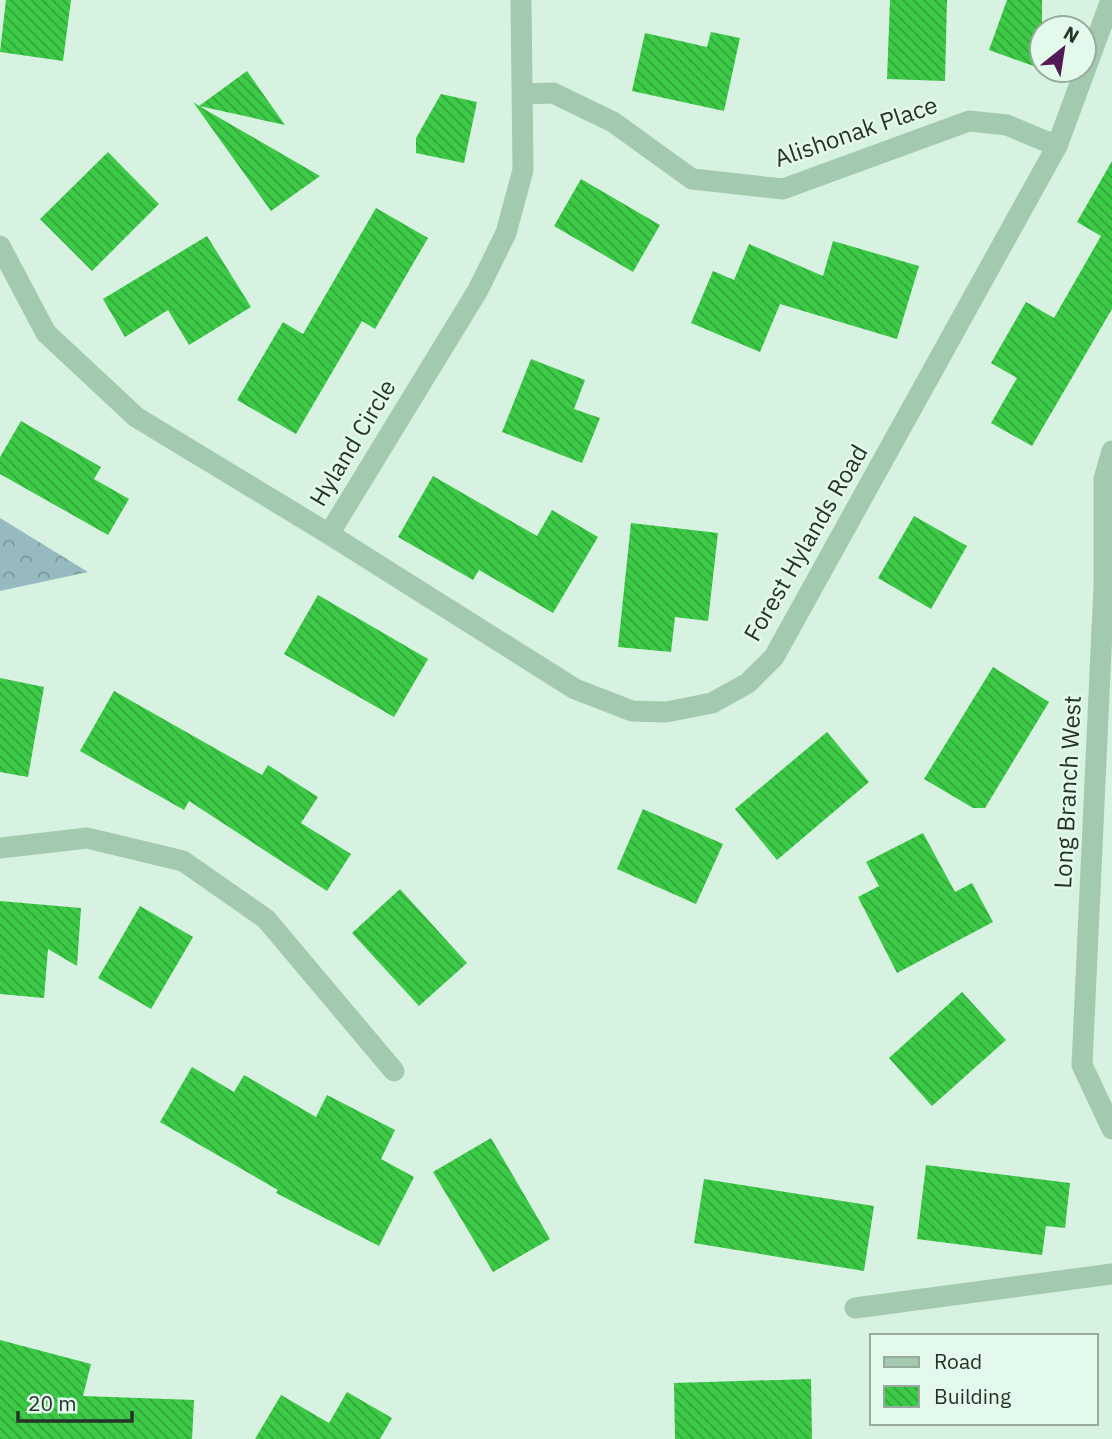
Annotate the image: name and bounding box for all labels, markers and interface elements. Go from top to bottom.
north arrow [1028,14,1098,84]
text: N [1060,20,1083,48]
street label: Alishonak Place [770,88,941,174]
street label: Hyland Circle [302,373,403,512]
street label: Forest Hylands Road [736,438,875,647]
street label: Long Branch West [1046,694,1088,889]
legend [870,1334,1098,1425]
text: Road [934,1347,982,1375]
scale bar [18,1380,131,1424]
text: Building [934,1382,1011,1410]
text: 20 m [28,1389,77,1417]

